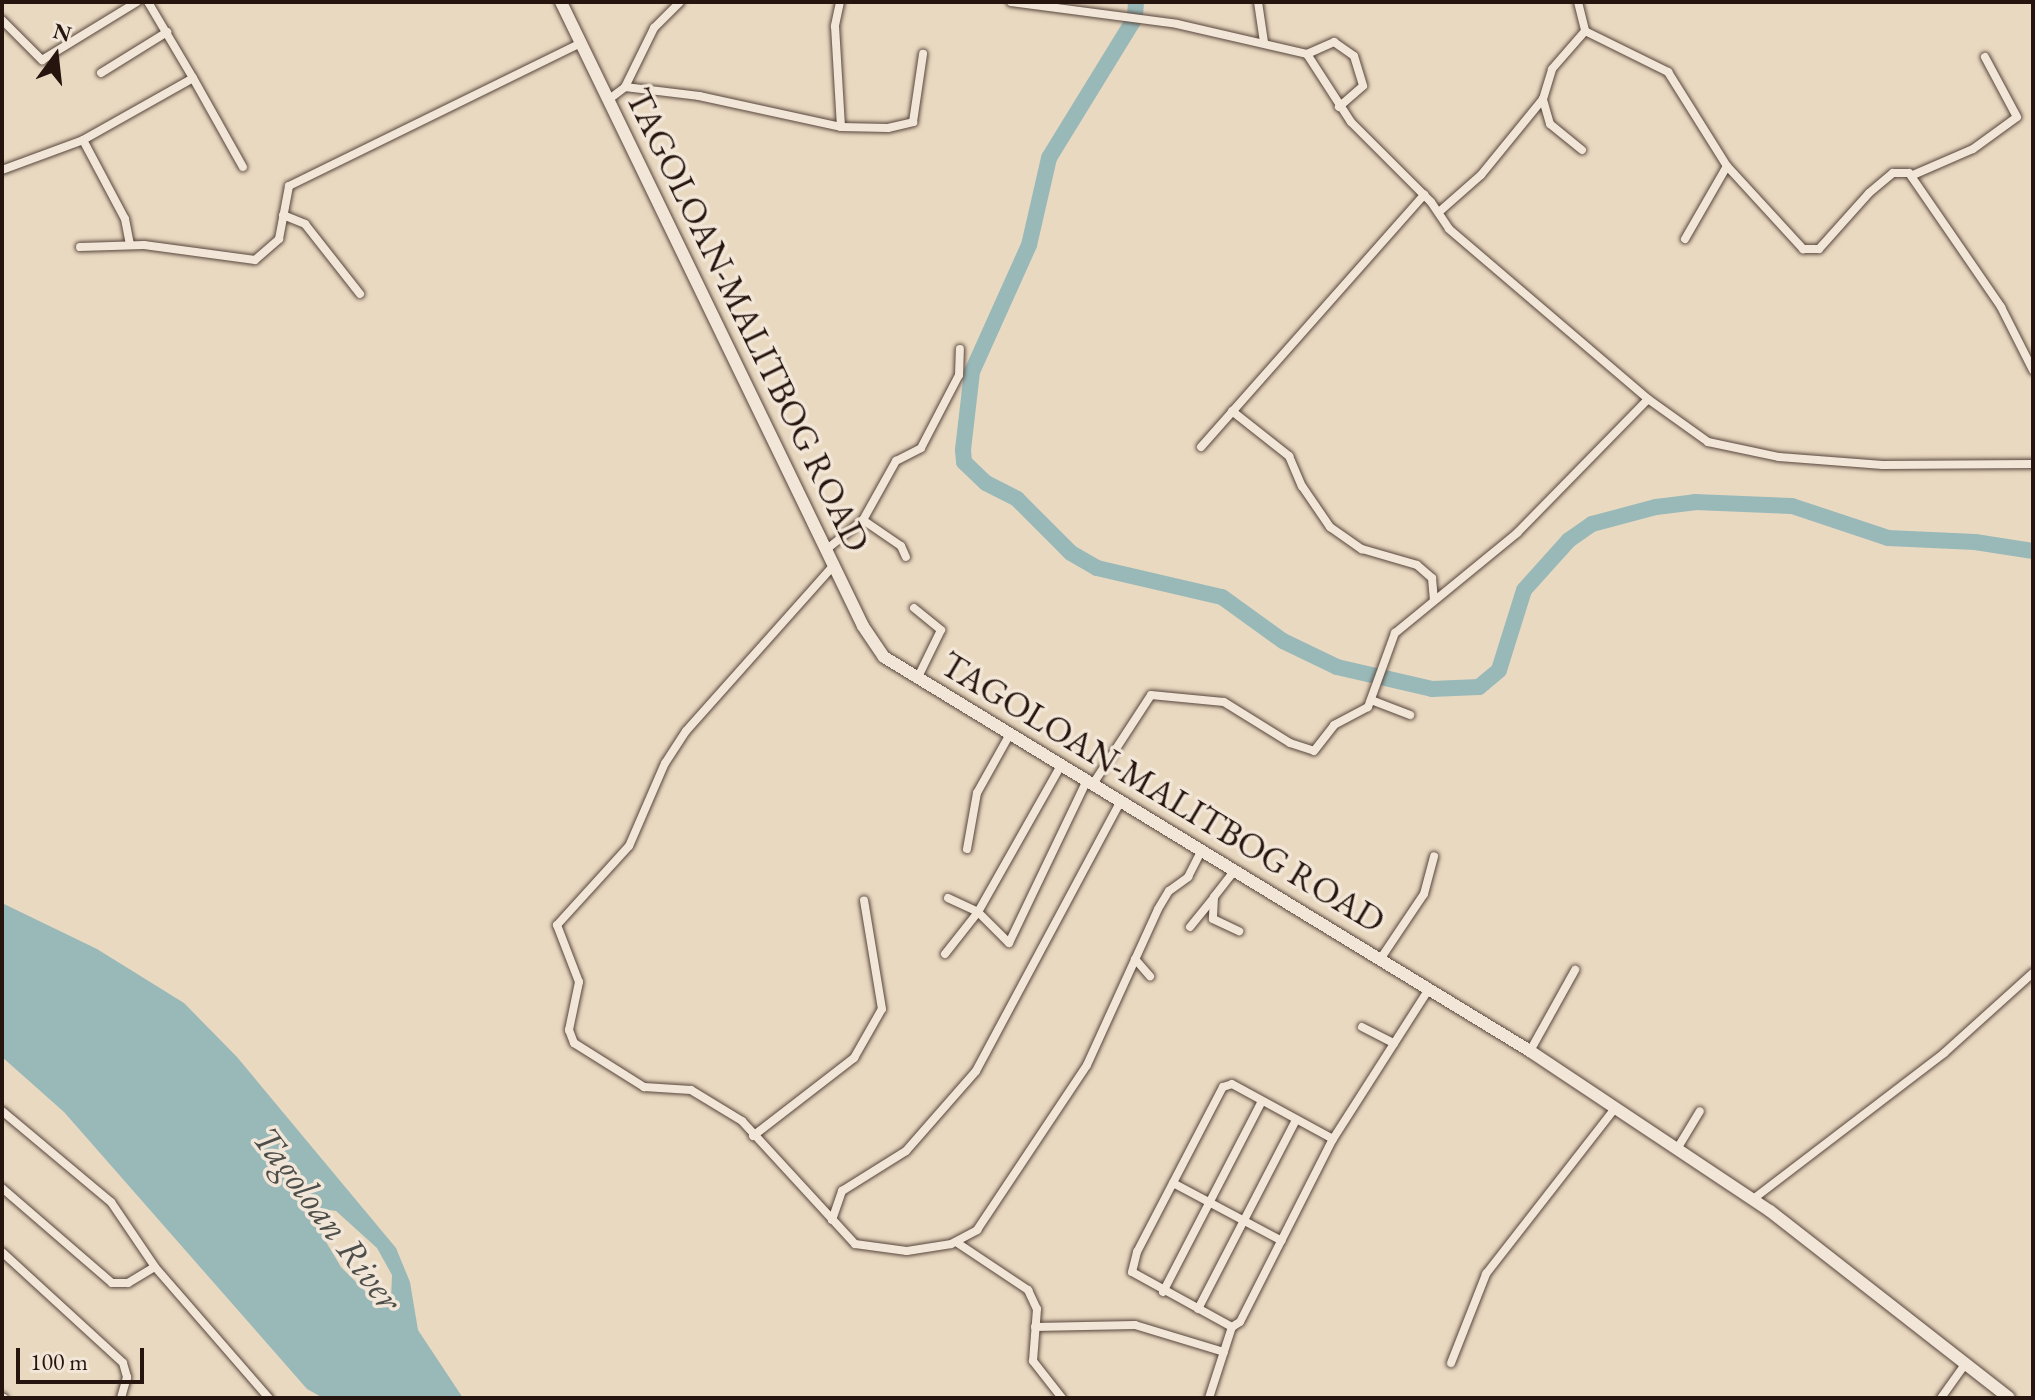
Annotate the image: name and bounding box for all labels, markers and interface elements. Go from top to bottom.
north arrow [16,16,96,96]
text: N [50,16,75,49]
street label: TAGOLOAN-MALITBOG ROAD [617,81,879,559]
street label: TAGOLOAN-MALITBOG ROAD [933,642,1393,942]
water label: Tagoloan River [244,1117,412,1319]
scale bar [20,1332,148,1382]
text: 100 m [30,1346,88,1377]

